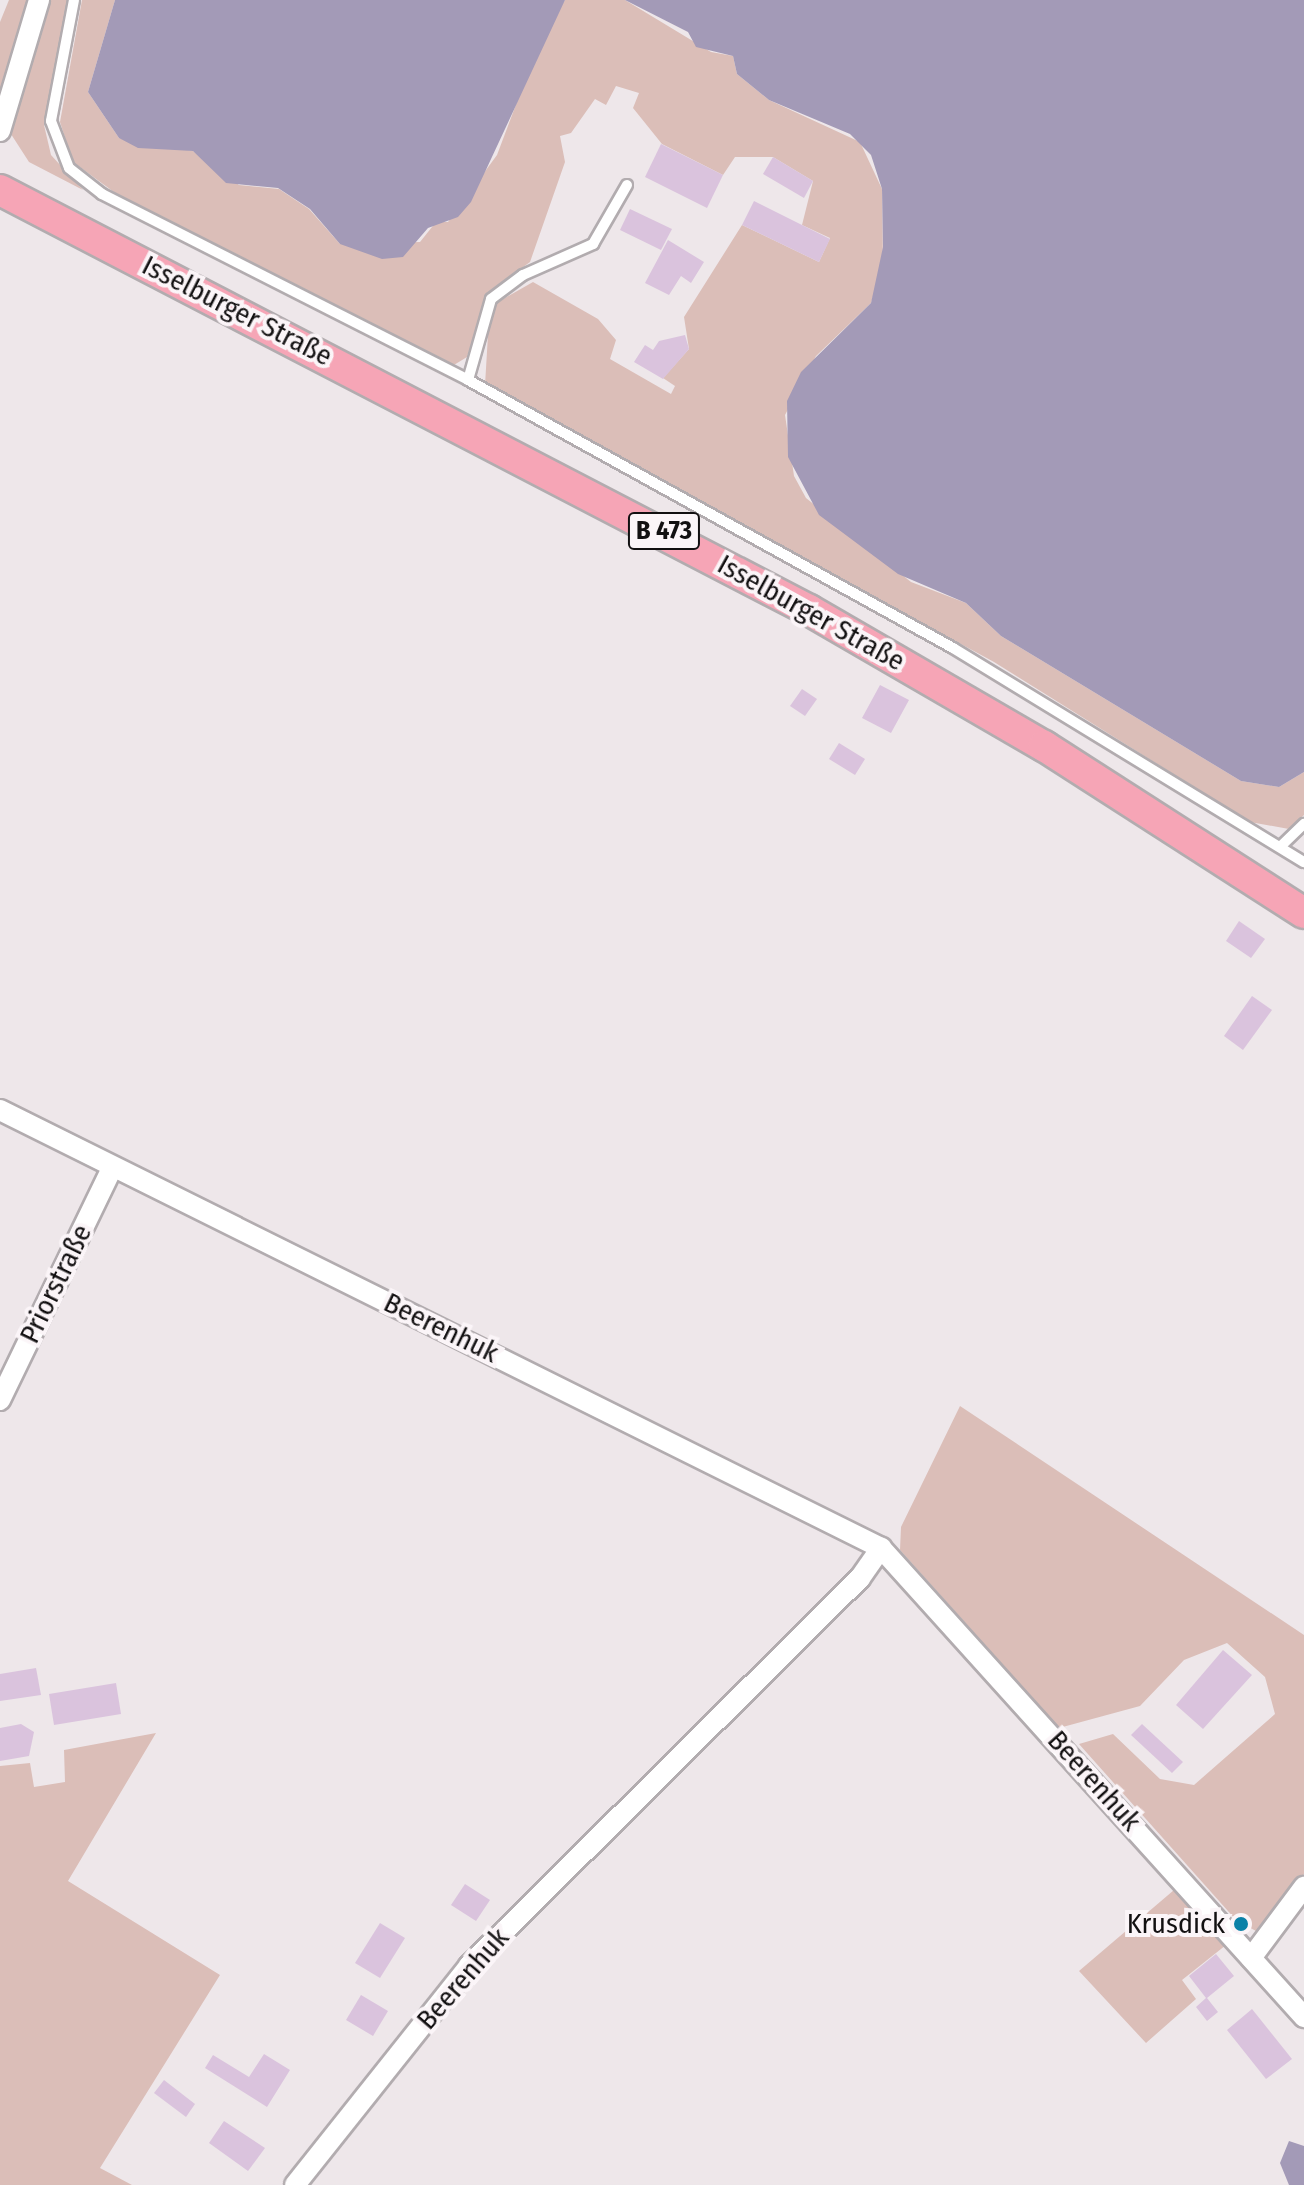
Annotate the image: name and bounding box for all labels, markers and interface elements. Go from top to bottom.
street label: Isselburger Straße [136,249,338,373]
road number: B 473 [626,509,702,553]
street label: Isselburger Straße [712,548,910,678]
street label: Priorstraße [13,1219,99,1349]
street label: Beerenhuk [378,1286,504,1370]
street label: Beerenhuk [1040,1724,1148,1838]
place label: Krusdick [1127,1907,1225,1941]
marker: Krusdick [1232,1915,1250,1933]
street label: Beerenhuk [410,1922,516,2036]

